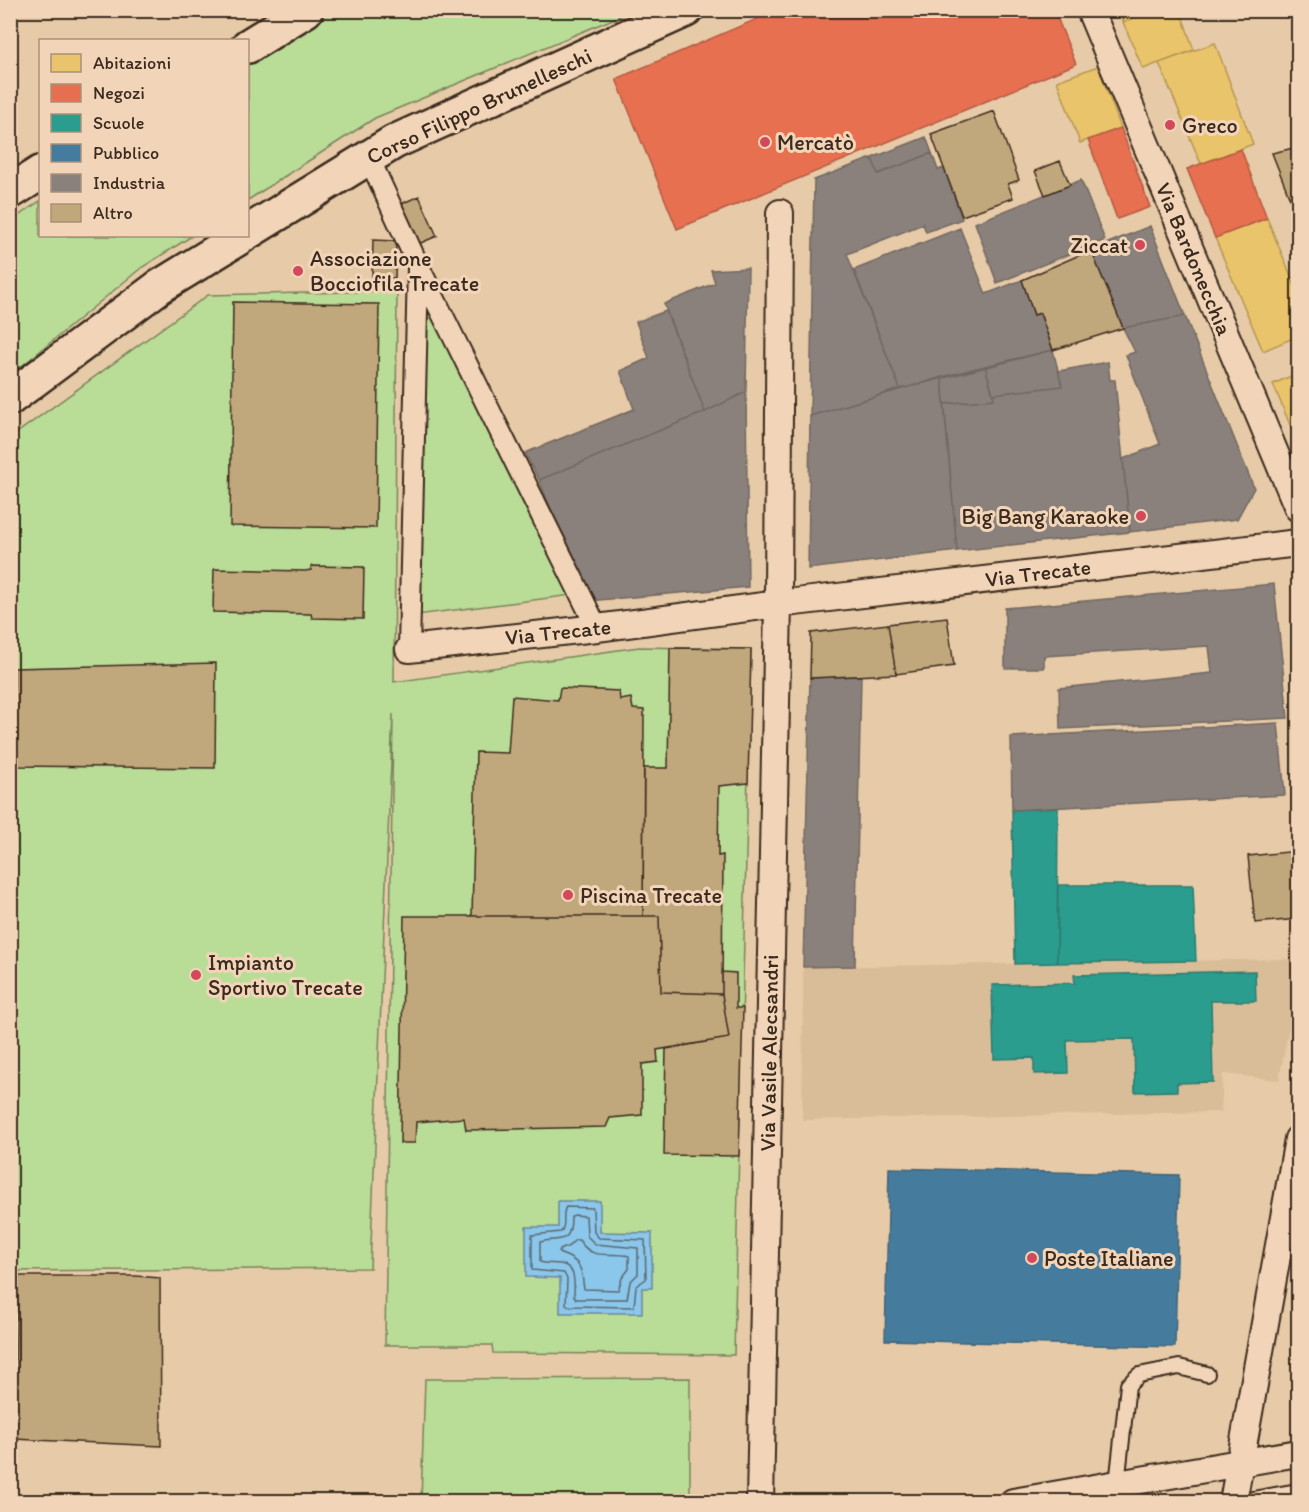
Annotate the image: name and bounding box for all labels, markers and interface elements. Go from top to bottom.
legend [39,39,249,237]
street label: Corso Filippo Brunelleschi [362,42,596,170]
text: Abitazioni [93,52,171,74]
text: Negozi [93,82,145,104]
text: Scuole [93,112,144,134]
place label: Greco [1182,112,1238,139]
marker: Greco [1163,118,1177,132]
place label: Mercatò [777,129,854,156]
marker: Mercatò [758,135,772,149]
text: Pubblico [93,142,159,164]
text: Industria [93,172,166,194]
street label: Via Bardonecchia [1150,178,1239,340]
text: Altro [93,202,133,224]
place label: Ziccat [1070,232,1128,259]
marker: Ziccat [1133,238,1147,252]
place label: Associazione Bocciofila Trecate [310,245,479,297]
marker: Associazione Bocciofila Trecate [291,264,305,278]
place label: Big Bang Karaoke [962,503,1129,530]
marker: Big Bang Karaoke [1134,509,1148,523]
street label: Via Trecate [984,553,1092,593]
street label: Via Trecate [504,613,612,651]
place label: Piscina Trecate [580,882,722,909]
marker: Piscina Trecate [561,888,575,902]
place label: Impianto Sportivo Trecate [208,949,363,1001]
street label: Via Vasile Alecsandri [754,954,784,1152]
marker: Impianto Sportivo Trecate [189,968,203,982]
place label: Poste Italiane [1044,1245,1174,1272]
marker: Poste Italiane [1025,1251,1039,1265]

